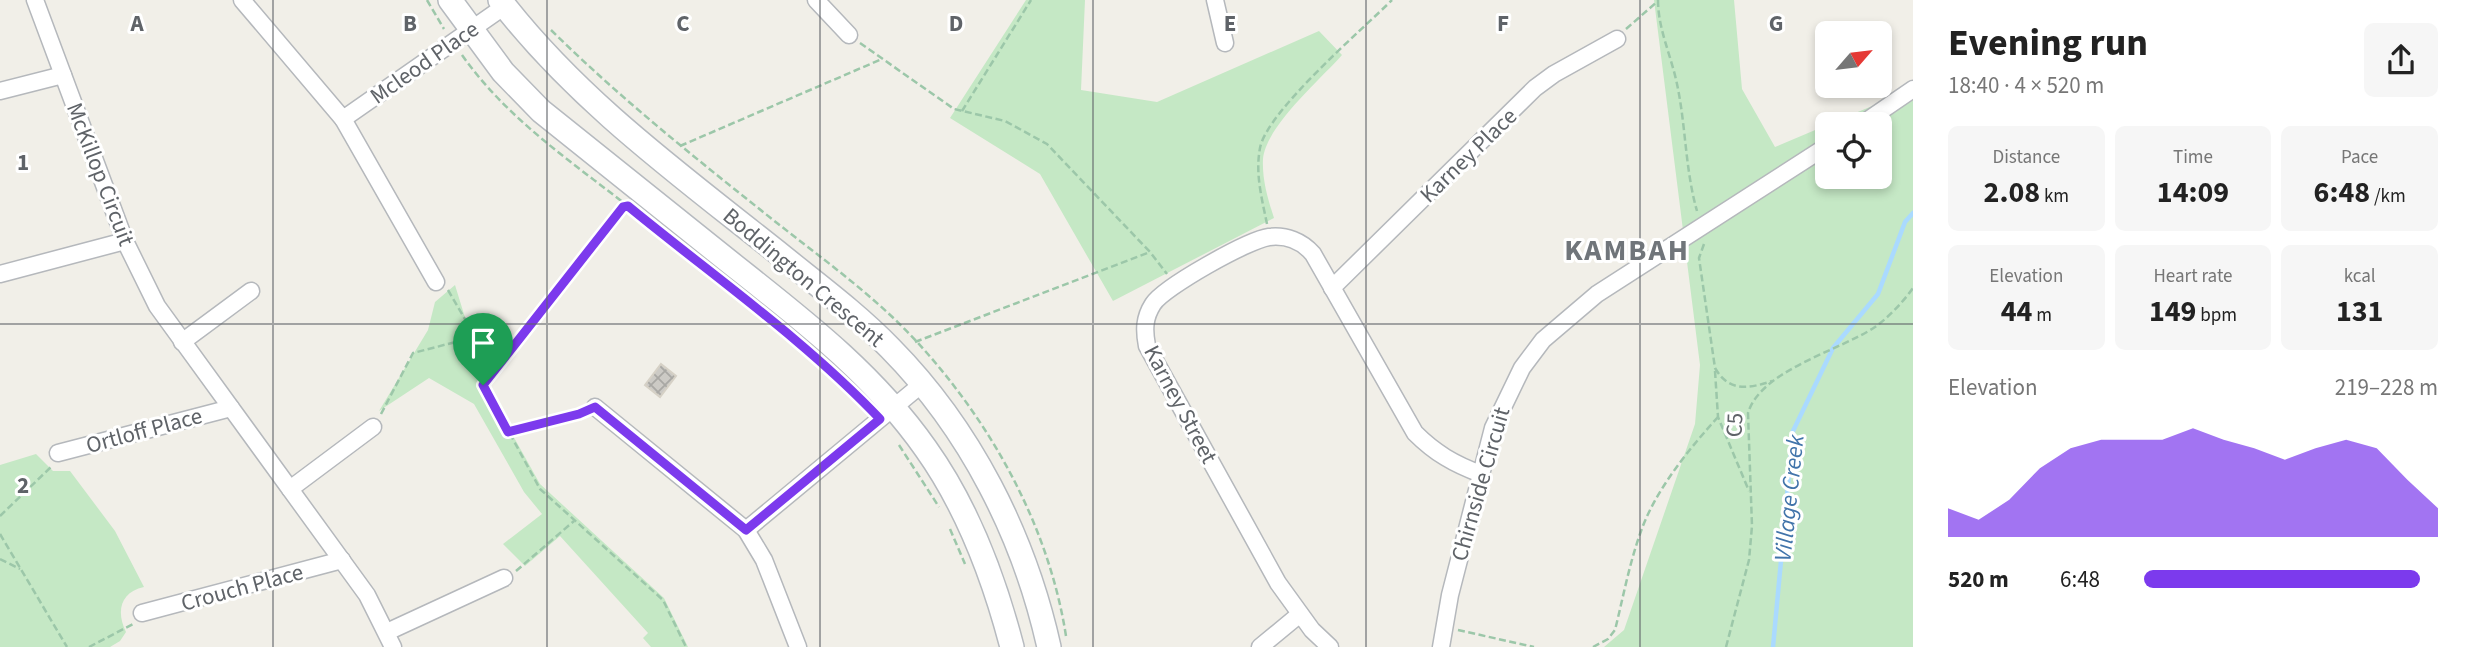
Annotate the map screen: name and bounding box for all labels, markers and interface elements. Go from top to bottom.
text: A [129,7,144,40]
text: B [403,7,417,40]
text: C [676,7,690,40]
text: D [949,7,963,40]
text: E [1224,7,1236,40]
text: F [1497,7,1509,40]
text: G [1769,7,1783,40]
street label: Mcleod Place [363,13,485,112]
text: Evening run [1948,16,2148,70]
north arrow [1815,21,1892,98]
map controls [1815,21,1892,189]
button: share [2364,23,2438,97]
text: 18:40 · 4 × 520 m [1948,69,2104,102]
street label: McKillop Circuit [58,98,143,251]
street label: Karney Place [1412,100,1524,210]
button: locate [1815,112,1892,189]
text: Distance [1993,144,2060,171]
text: Time [2173,144,2213,171]
text: Pace [2341,144,2378,171]
text: 1 [17,146,29,179]
text: 2.08 [1984,171,2040,214]
text: 14:09 [2157,171,2229,214]
text: 6:48 [2314,171,2370,214]
text: km [2040,183,2069,210]
text: /km [2370,183,2406,210]
street label: Boddington Crescent [716,200,892,355]
district label: KAMBAH [1564,229,1690,272]
text: Elevation [1989,263,2063,290]
text: Heart rate [2153,263,2232,290]
text: kcal [2344,263,2376,290]
text: 44 [2001,290,2032,333]
text: 149 [2149,290,2196,333]
text: 131 [2336,290,2383,333]
text: m [2032,302,2052,329]
text: bpm [2196,302,2237,329]
pin [453,313,513,385]
icon: arrive [464,324,502,362]
street label: Karney Street [1135,339,1226,470]
text: Elevation [1948,371,2038,404]
text: 219–228 m [2335,371,2438,404]
street label: Ortloff Place [82,399,206,462]
street label: Chirnside Circuit [1443,403,1518,565]
street label: C5 [1718,412,1751,438]
water label: Village Creek [1765,432,1814,563]
text: 2 [17,469,29,502]
street label: Crouch Place [177,555,307,620]
text: 520 m [1948,563,2009,596]
text: 6:48 [2060,563,2100,596]

